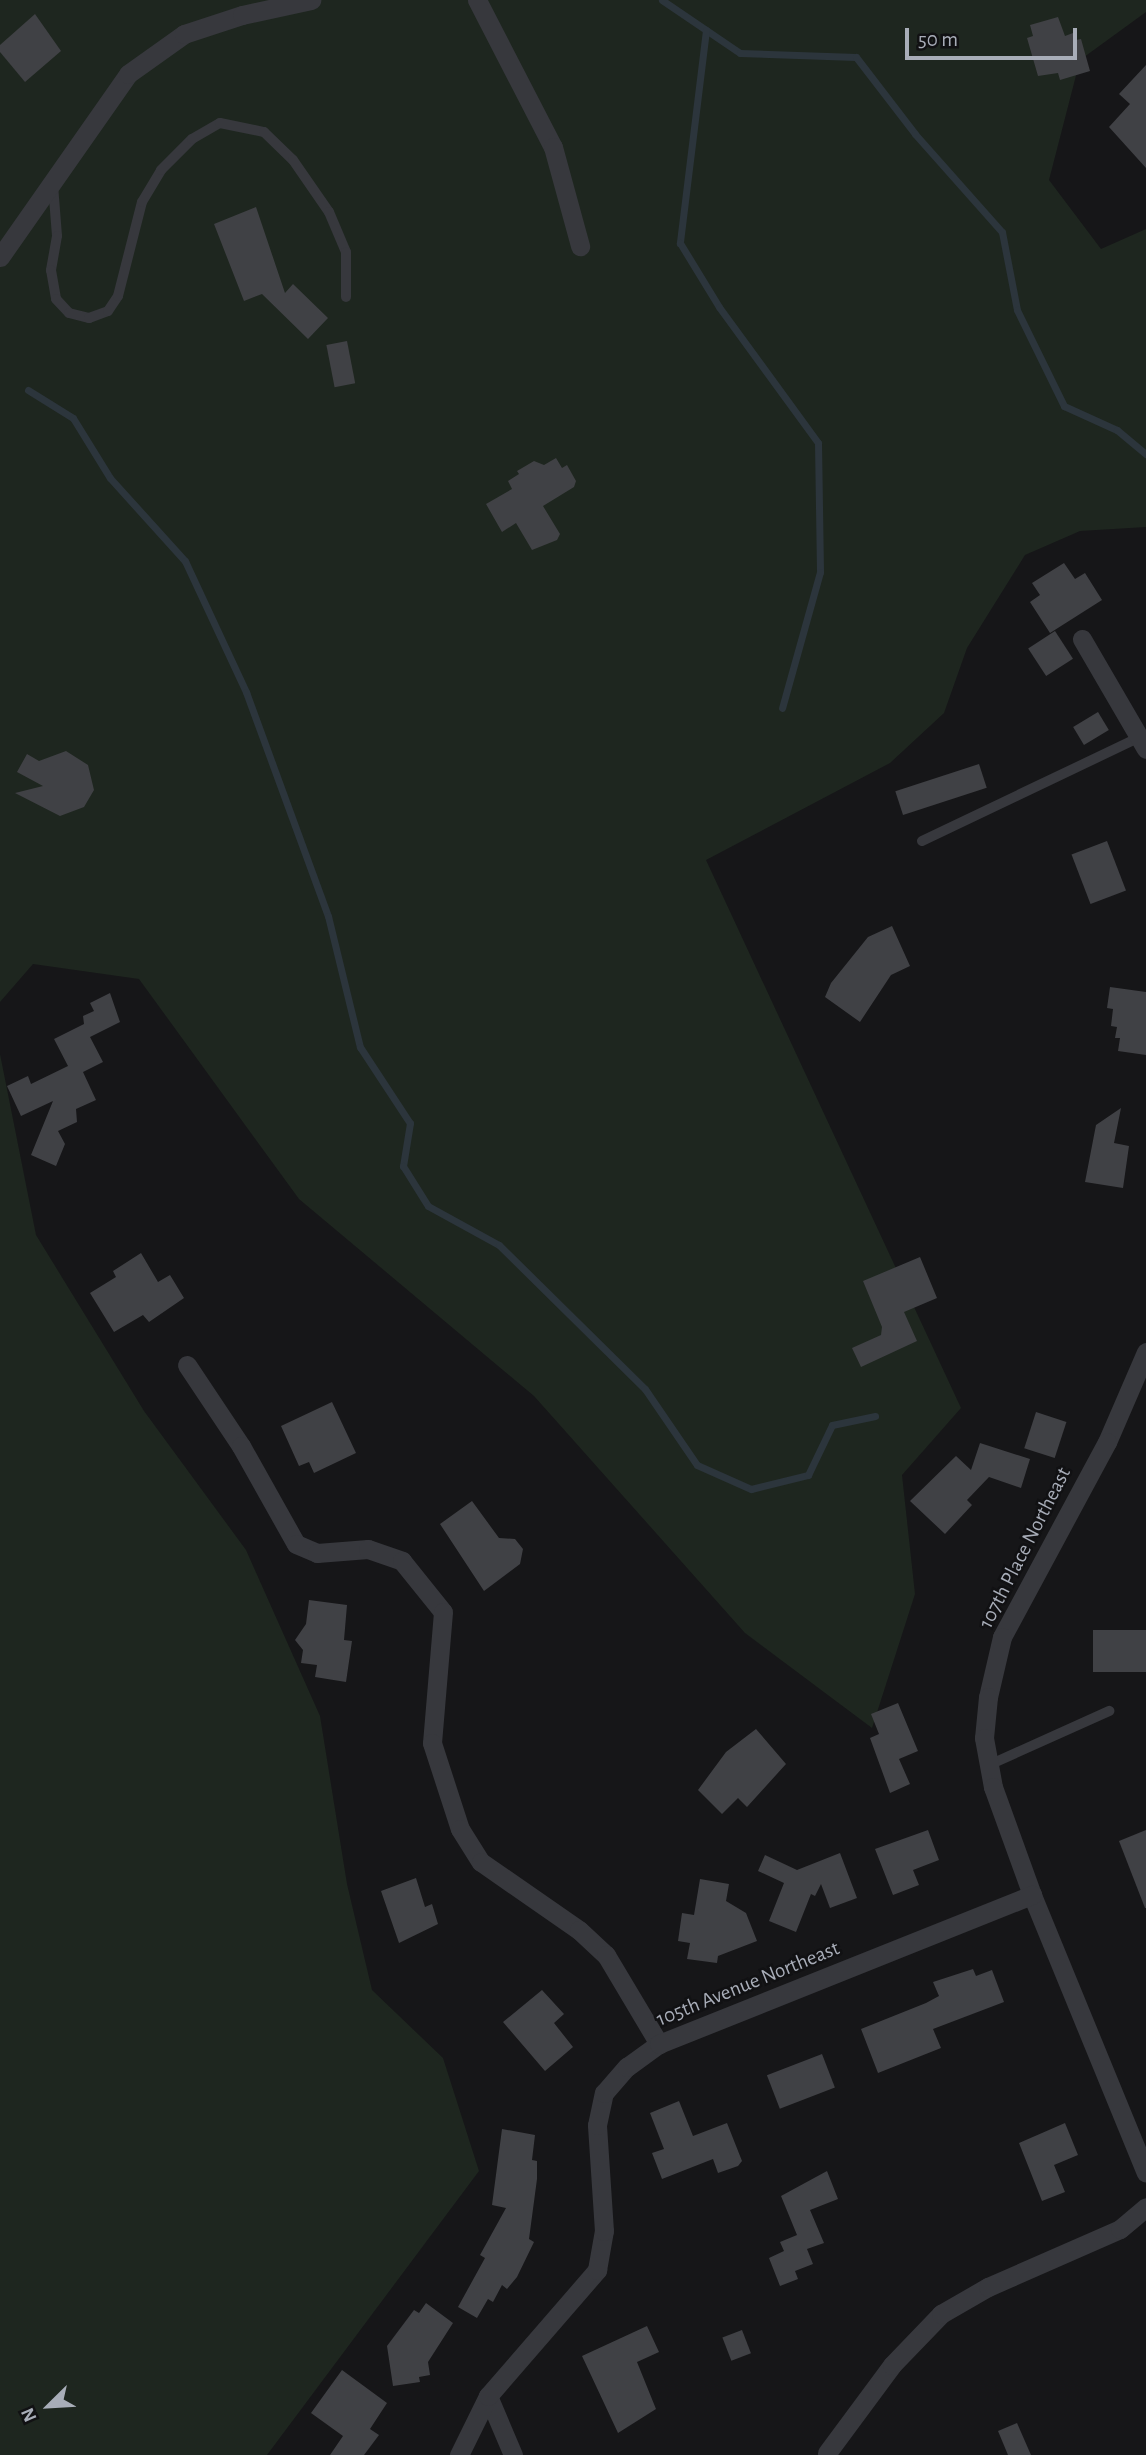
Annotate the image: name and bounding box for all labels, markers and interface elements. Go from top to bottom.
scale bar [908,14,1080,58]
text: 50 m [918,29,958,50]
street label: 107th Place Northeast [973,1463,1077,1633]
street label: 105th Avenue Northeast [653,1936,843,2032]
north arrow [14,2371,84,2441]
text: N [18,2405,41,2425]

